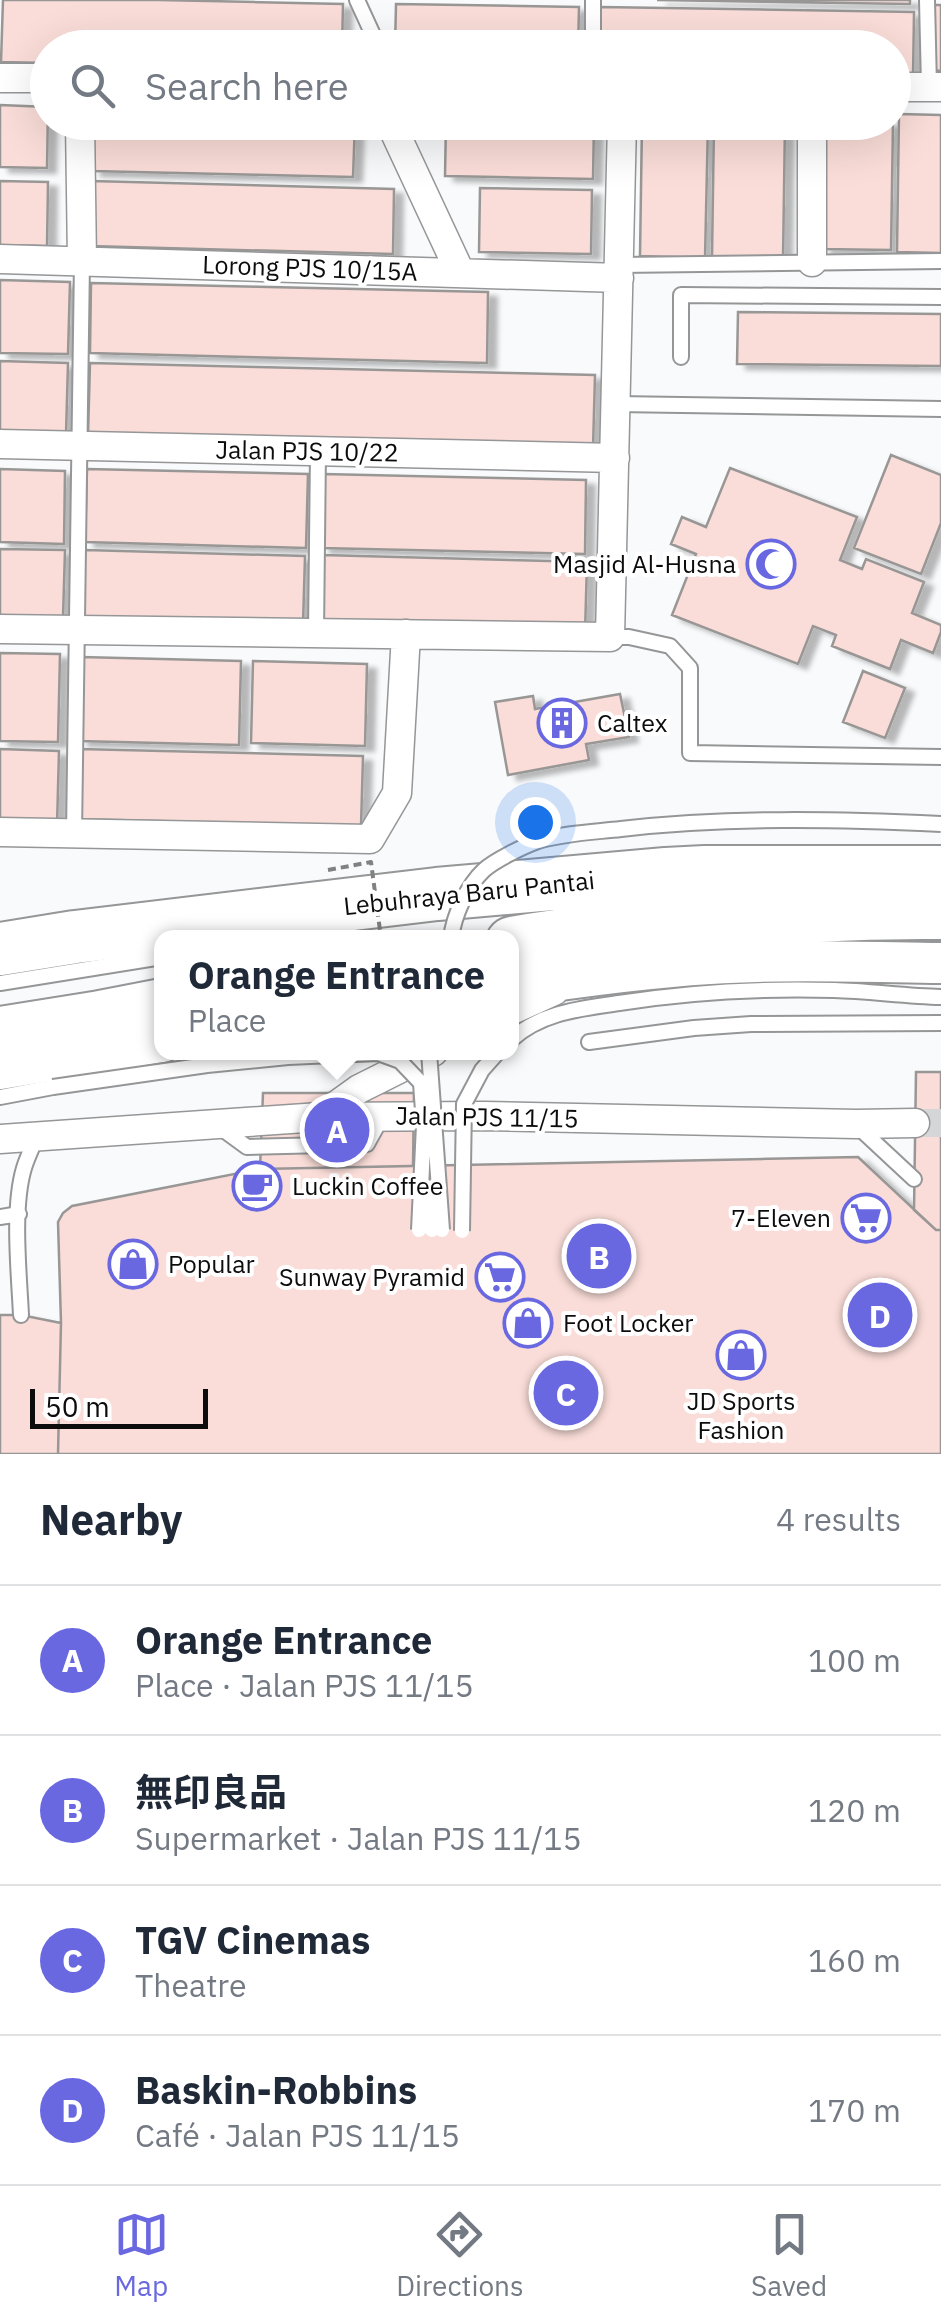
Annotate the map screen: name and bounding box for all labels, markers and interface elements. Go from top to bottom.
search box [30,30,911,140]
icon: search [65,58,120,113]
text: Search here [145,61,349,110]
street label: Lorong PJS 10/15A [202,247,418,288]
street label: Jalan PJS 10/22 [215,432,399,469]
mosque icon: Masjid Al-Husna [745,538,797,590]
place label: Masjid Al-Husna [553,547,736,580]
building icon: Caltex [536,697,588,749]
place label: Caltex [597,706,668,739]
your location [510,797,561,848]
street label: Lebuhraya Baru Pantai [342,863,596,922]
popup [154,930,519,1060]
text: Orange Entrance [188,950,485,999]
text: Place [188,999,266,1041]
pin: A [304,1092,370,1168]
street label: Jalan PJS 11/15 [395,1098,579,1135]
cafe icon: Luckin Coffee [231,1160,283,1212]
place label: Luckin Coffee [292,1169,444,1202]
supermarket icon: 7-Eleven [840,1192,892,1244]
place label: 7-Eleven [731,1201,831,1234]
pin: B [566,1218,632,1294]
shop icon: Popular [107,1238,159,1290]
place label: Popular [168,1247,255,1280]
supermarket icon: Sunway Pyramid [474,1251,526,1303]
place label: Sunway Pyramid [279,1260,465,1293]
pin: D [848,1278,912,1352]
shop icon: Foot Locker [502,1297,554,1349]
place label: Foot Locker [563,1306,694,1339]
shop icon: JD Sports Fashion [715,1329,767,1381]
pin: C [534,1356,598,1430]
scale bar [30,1384,208,1428]
place label: JD Sports Fashion [687,1384,795,1446]
text: 50 m [45,1388,110,1425]
text: Nearby [40,1492,182,1547]
text: 4 results [776,1498,901,1540]
text: Orange Entrance [135,1615,432,1664]
text: A [62,1639,83,1681]
text: 100 m [808,1639,901,1681]
text: Place · Jalan PJS 11/15 [135,1664,474,1706]
text: 無印良品 [135,1767,287,1816]
text: B [62,1789,83,1831]
text: 120 m [808,1789,901,1831]
text: Supermarket · Jalan PJS 11/15 [135,1817,582,1859]
text: TGV Cinemas [135,1915,370,1964]
text: C [62,1939,83,1981]
text: 160 m [808,1939,901,1981]
text: Theatre [135,1964,247,2006]
text: Baskin-Robbins [135,2065,417,2114]
text: D [61,2089,84,2131]
text: 170 m [808,2089,901,2131]
text: Café · Jalan PJS 11/15 [135,2114,460,2156]
tab: Map [114,2207,169,2304]
tab: Directions [396,2207,524,2304]
tab: Saved [751,2207,827,2304]

